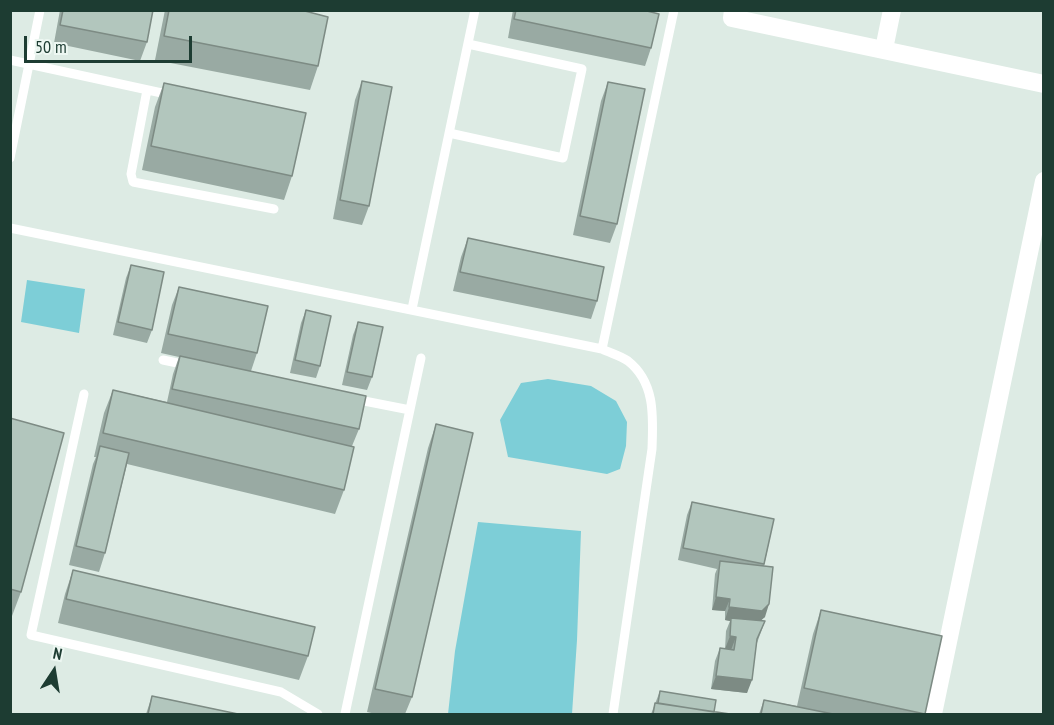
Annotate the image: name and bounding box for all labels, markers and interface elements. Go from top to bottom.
scale bar [27,24,195,62]
text: 50 m [35,35,67,58]
north arrow [24,641,84,701]
text: N [51,643,64,664]

